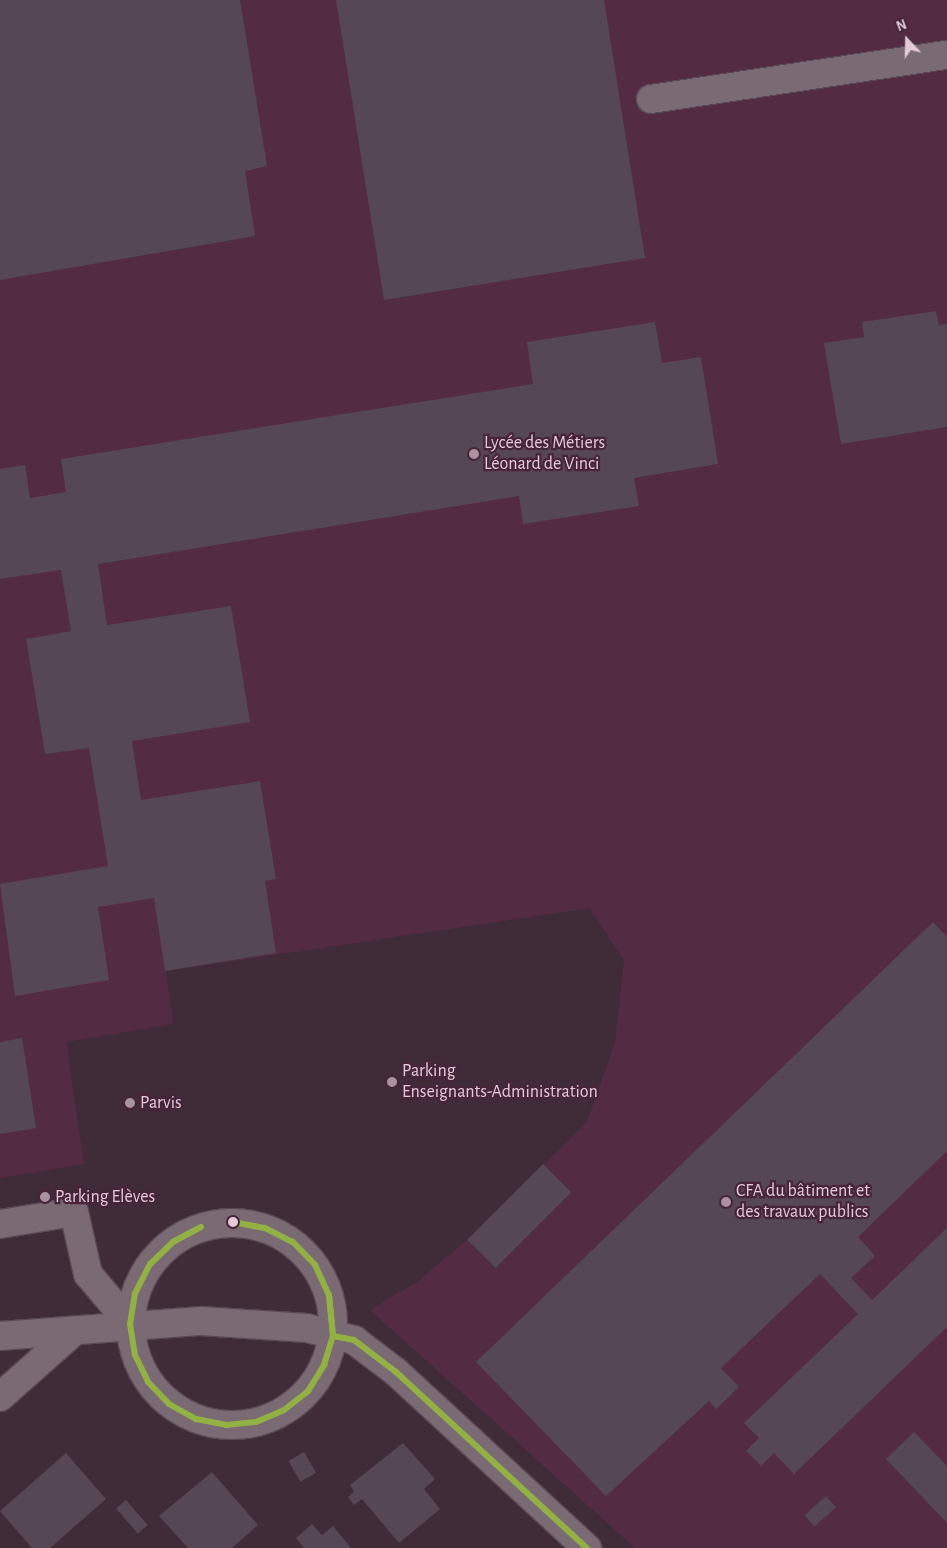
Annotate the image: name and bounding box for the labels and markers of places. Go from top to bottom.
place label: Lycée des Métiers Léonard de Vinci [484,433,605,476]
marker: Lycée des Métiers Léonard de Vinci [468,448,480,460]
place label: Parking Enseignants-Administration [402,1061,598,1104]
marker: Parking Enseignants-Administration [386,1076,398,1088]
place label: Parvis [140,1092,182,1114]
marker: Parvis [124,1097,136,1109]
place label: CFA du bâtiment et des travaux publics [736,1181,870,1224]
place label: Parking Elèves [55,1186,155,1208]
marker: Parking Elèves [39,1191,51,1203]
marker: CFA du bâtiment et des travaux publics [720,1196,732,1208]
unlabelled marker [228,1217,238,1227]

